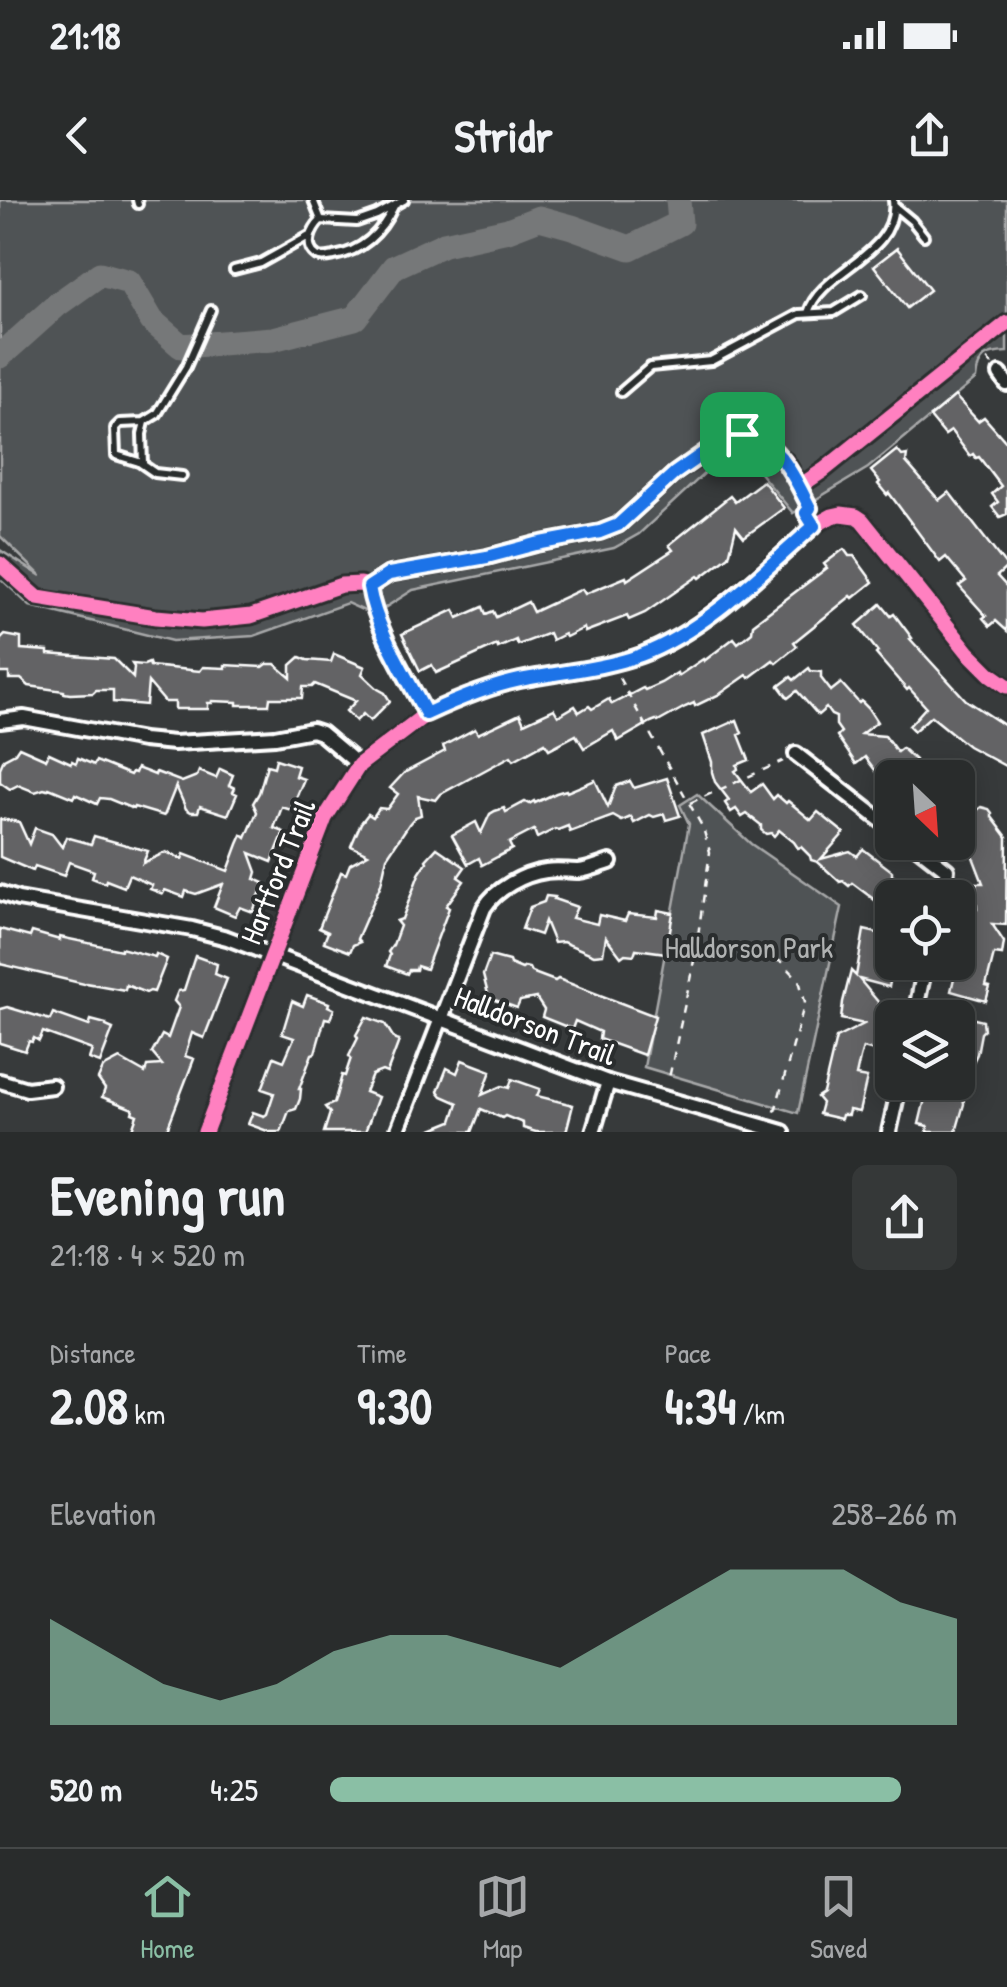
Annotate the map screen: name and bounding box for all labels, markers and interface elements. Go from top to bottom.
text: 21:18 [50,9,121,61]
text: Stridr [454,105,553,166]
icon: back [50,108,105,163]
icon: share [902,108,957,163]
pin [700,392,785,477]
icon: arrive [715,407,770,462]
north arrow [875,760,975,860]
map controls [875,760,975,1100]
street label: Hartford Trail [230,793,324,950]
button: locate [875,880,975,980]
park label: Halldorson Park [665,927,833,967]
street label: Halldorson Trail [449,976,622,1074]
button: layers [875,1000,975,1100]
text: Evening run [50,1158,285,1232]
button: share [852,1165,957,1270]
text: 21:18 · 4 × 520 m [50,1233,245,1276]
text: Distance [50,1334,136,1372]
text: Time [357,1334,407,1372]
text: Pace [665,1334,711,1372]
text: 2.08 [50,1372,128,1440]
text: 9:30 [357,1372,432,1440]
text: 4:34 [665,1372,736,1440]
text: km [128,1395,165,1433]
text: /km [736,1395,785,1433]
text: Elevation [50,1492,156,1535]
text: 258–266 m [832,1492,957,1535]
text: 520 m [50,1768,122,1811]
text: 4:25 [210,1768,258,1811]
tab: Home [140,1869,195,1967]
tab: Map [475,1869,530,1967]
tab: Saved [810,1869,867,1967]

